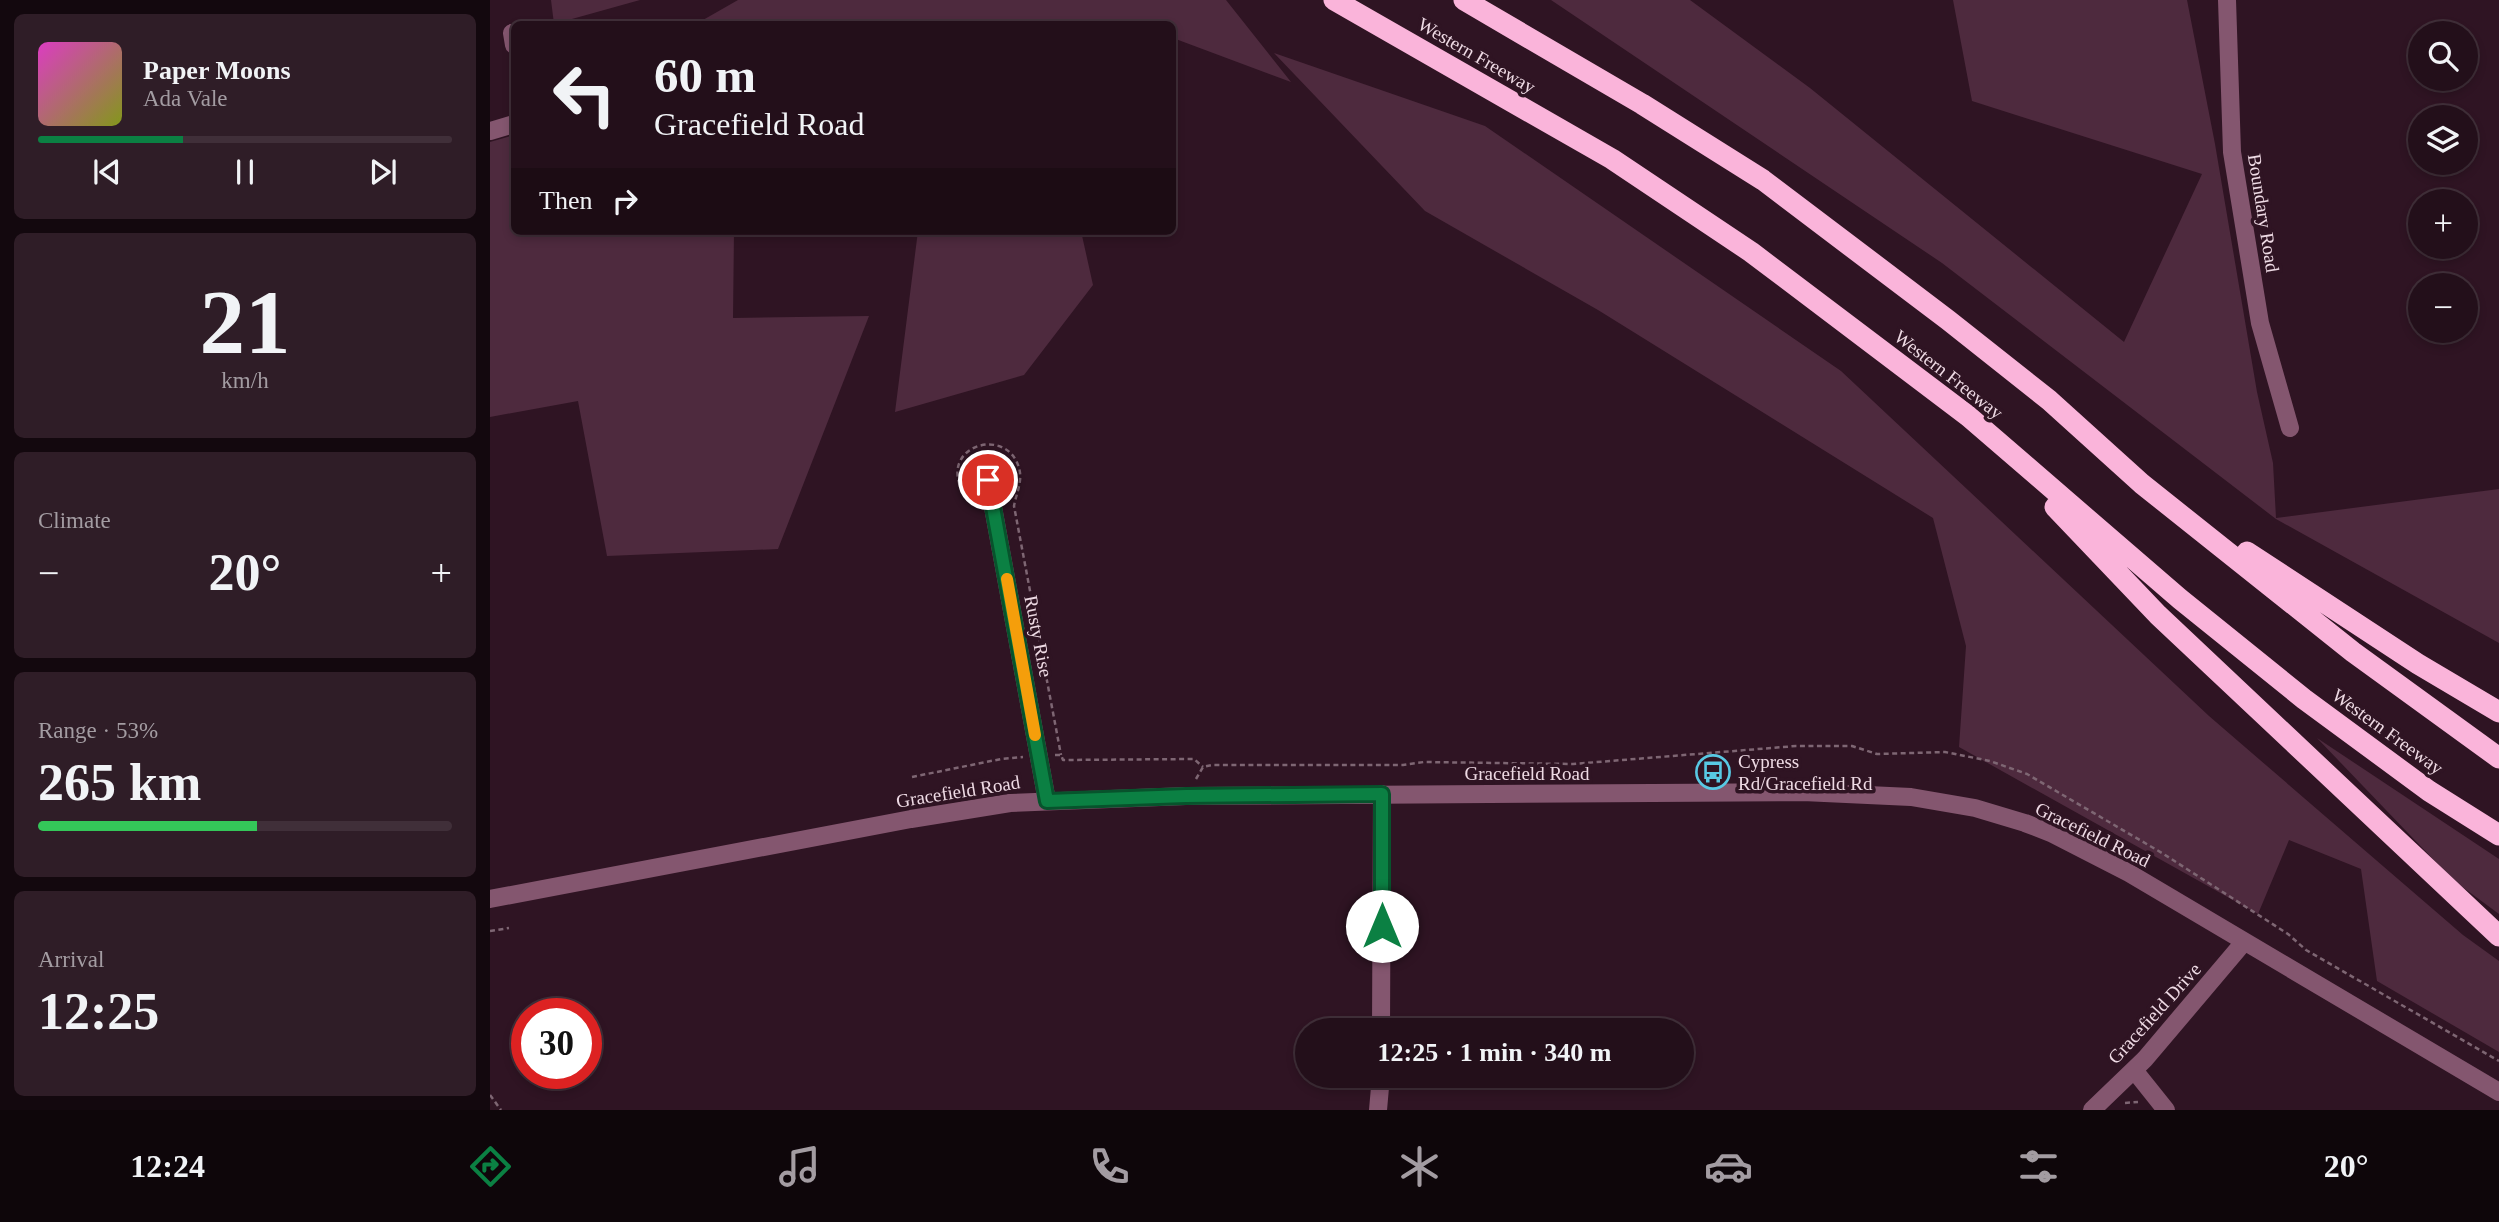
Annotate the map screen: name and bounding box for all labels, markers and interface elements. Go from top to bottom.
street label: Western Freeway [1414,13,1540,98]
map controls [2408,21,2478,343]
button: search [2408,21,2478,91]
text: 60 m [654,48,756,103]
icon: left [539,49,630,140]
text: Paper Moons [143,56,291,85]
text: Ada Vale [143,86,228,111]
button: layers [2408,105,2478,175]
text: Gracefield Road [654,106,865,142]
street label: Boundary Road [2244,152,2283,274]
icon: previous [88,153,126,191]
icon: pause [226,153,264,191]
icon: next [364,153,402,191]
icon: right [606,182,644,220]
text: Then [539,186,592,215]
button: + [2408,189,2478,259]
text: 21 [200,272,291,373]
button: − [2408,273,2478,343]
street label: Western Freeway [1890,326,2008,424]
text: km/h [221,368,269,393]
pin [958,450,1018,510]
icon: arrive [969,461,1007,499]
text: Climate [38,508,111,533]
text: 20° [209,544,281,601]
text: − [38,552,59,594]
text: + [431,552,452,594]
street label: Rusty Rise [1020,593,1057,679]
street label: Western Freeway [2328,684,2448,779]
text: Range · 53% [38,718,158,743]
place label: Cypress Rd/Gracefield Rd [1738,751,1873,794]
bus stop icon: Cypress Rd/Gracefield Rd [1694,753,1732,791]
text: 265 km [38,754,201,811]
street label: Gracefield Road [1464,763,1590,784]
street label: Gracefield Road [895,771,1022,812]
street label: Gracefield Road [2032,798,2154,872]
position arrow [1345,889,1419,963]
text: Arrival [38,947,104,972]
street label: Gracefield Drive [2104,959,2205,1068]
text: 12:25 [38,983,159,1040]
speed limit sign: 30 [511,998,602,1089]
text: 12:25 · 1 min · 340 m [1378,1038,1612,1067]
icon: directions [466,1142,515,1191]
icon: music [775,1142,824,1191]
icon: phone [1085,1142,1134,1191]
icon: climate [1395,1142,1444,1191]
icon: car [1704,1142,1753,1191]
icon: filters [2014,1142,2063,1191]
text: 12:24 [130,1148,205,1184]
text: 20° [2324,1148,2369,1184]

